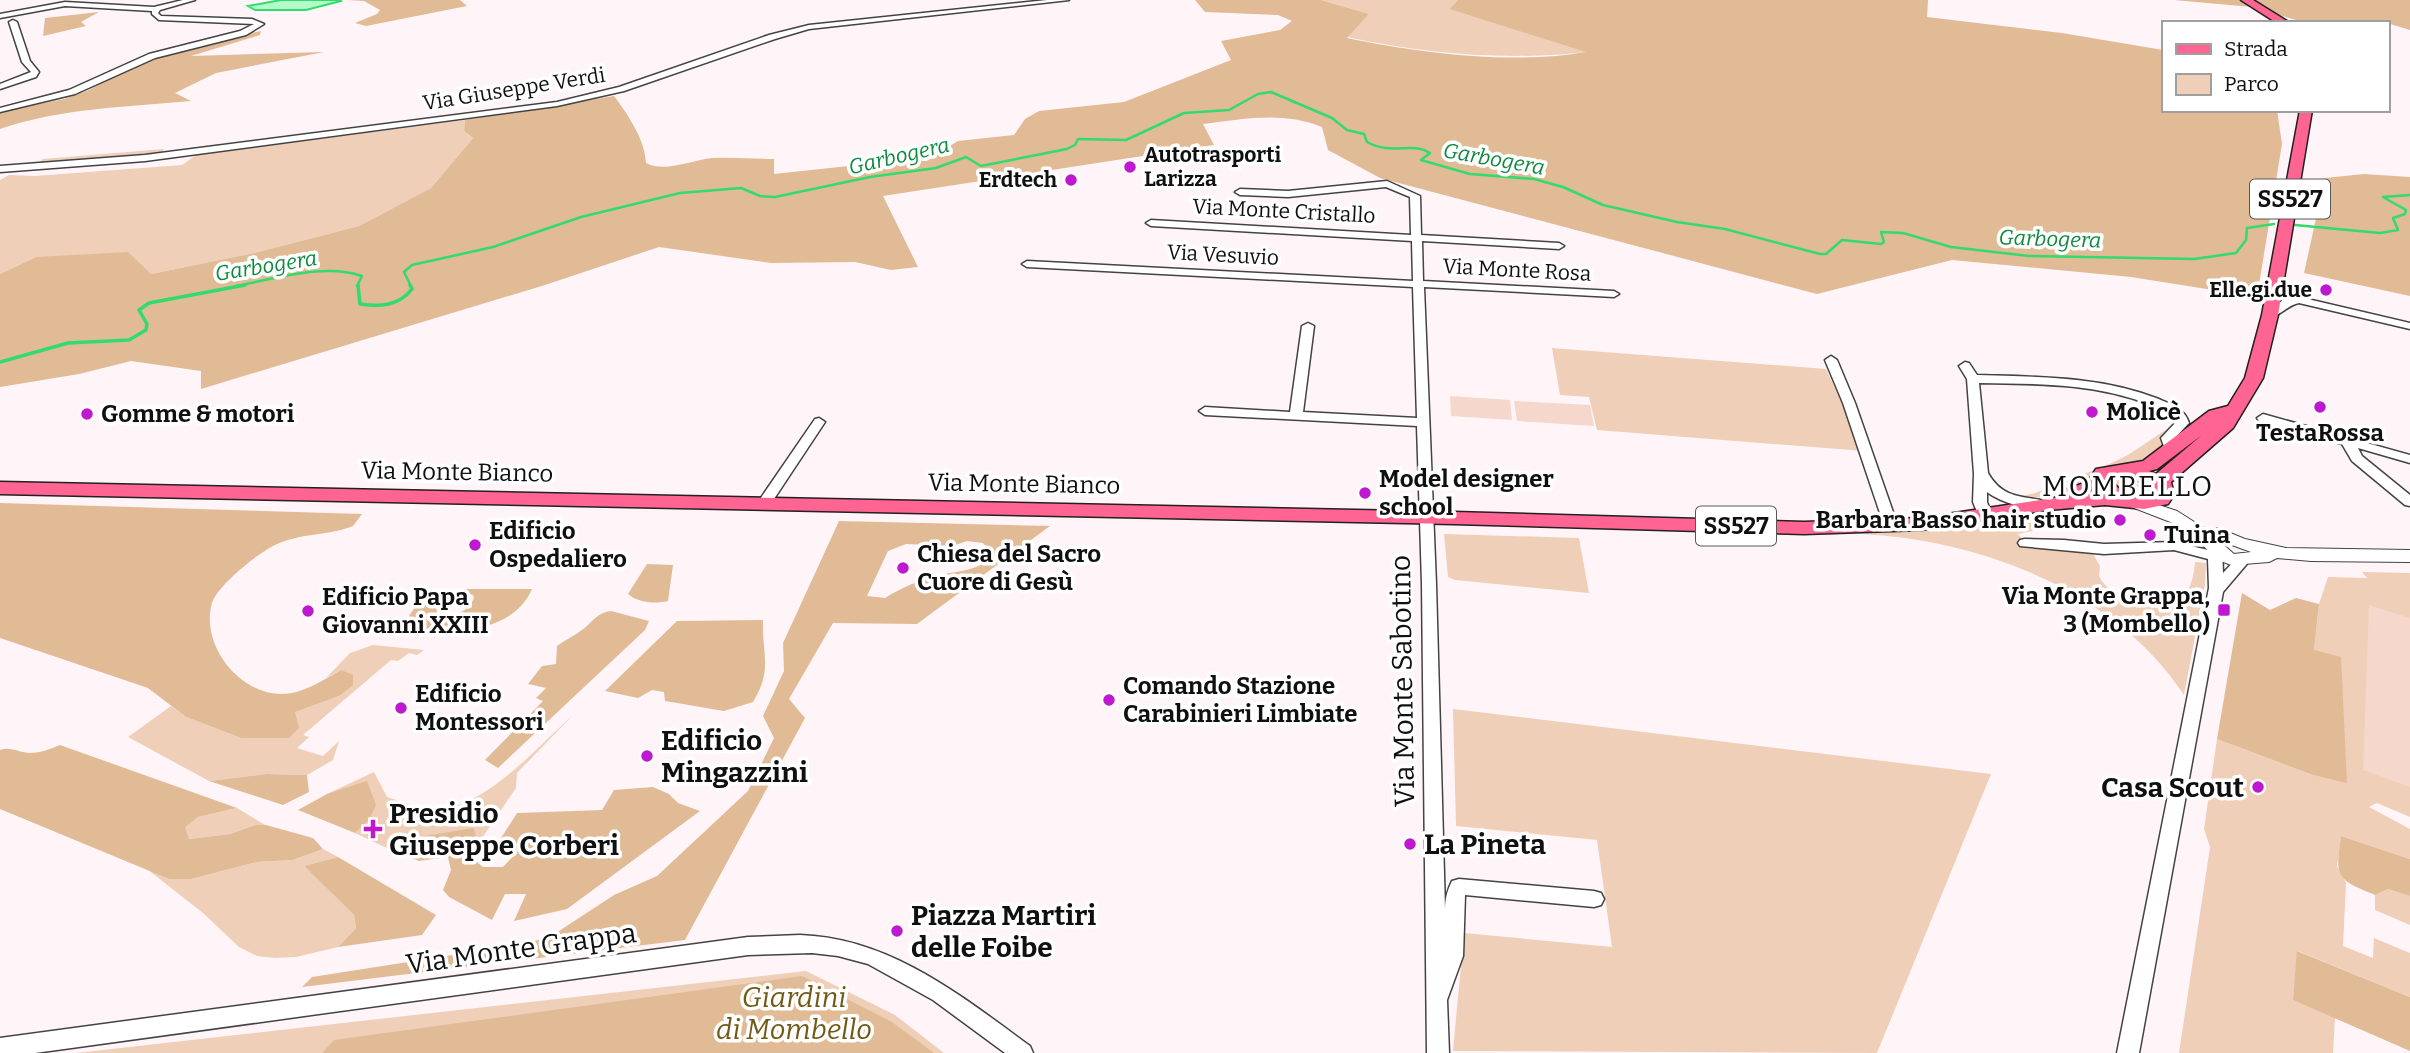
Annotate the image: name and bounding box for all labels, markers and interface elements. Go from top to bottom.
legend [2162,21,2389,112]
text: Strada [2224,36,2288,62]
street label: Via Giuseppe Verdi [421,62,607,116]
text: Parco [2224,71,2279,97]
water label: Garbogera [846,132,952,180]
water label: Garbogera [1441,137,1547,181]
place label: Autotrasporti Larizza [1144,142,1282,192]
marker: Autotrasporti Larizza [1122,159,1138,175]
place label: Erdtech [979,167,1058,193]
marker: Erdtech [1063,172,1079,188]
road number: SS527 [2250,180,2330,218]
street label: Via Monte Cristallo [1192,193,1376,229]
water label: Garbogera [1998,224,2102,254]
street label: Via Vesuvio [1166,239,1280,271]
water label: Garbogera [213,245,319,287]
street label: Via Monte Rosa [1442,253,1593,287]
place label: Elle.gi.due [2209,277,2312,303]
marker: Elle.gi.due [2318,282,2334,298]
place label: Molicè [2106,398,2181,426]
marker: TestaRossa [2312,399,2328,415]
place label: Gomme & motori [101,400,295,428]
marker: Molicè [2084,404,2100,420]
marker: Gomme & motori [79,406,95,422]
place label: TestaRossa [2256,419,2385,447]
street label: Via Monte Bianco [361,456,553,488]
place label: Model designer school [1379,465,1554,521]
street label: Via Monte Bianco [928,468,1120,500]
district label: MOMBELLO [2042,470,2214,503]
marker: Model designer school [1357,485,1373,501]
road number: SS527 [1696,506,1776,546]
place label: Barbara Basso hair studio [1816,506,2106,534]
marker: Barbara Basso hair studio [2112,512,2128,528]
place label: Edificio Ospedaliero [489,517,627,573]
place label: Tuina [2164,521,2231,549]
marker: Tuina [2142,527,2158,543]
marker: Edificio Ospedaliero [467,537,483,553]
place label: Chiesa del Sacro Cuore di Gesù [917,540,1101,596]
street label: Via Monte Sabotino [1384,555,1421,807]
marker: Chiesa del Sacro Cuore di Gesù [895,560,911,576]
place label: Via Monte Grappa, 3 (Mombello) [2002,582,2210,638]
place label: Edificio Papa Giovanni XXIII [322,583,489,639]
marker: Via Monte Grappa, 3 (Mombello) [2216,602,2232,618]
marker: Edificio Papa Giovanni XXIII [300,603,316,619]
place label: Comando Stazione Carabinieri Limbiate [1123,672,1357,728]
place label: Edificio Montessori [415,680,544,736]
marker: Comando Stazione Carabinieri Limbiate [1101,692,1117,708]
marker: Edificio Montessori [393,700,409,716]
place label: Edificio Mingazzini [661,724,808,789]
marker: Edificio Mingazzini [639,748,655,764]
place label: Casa Scout [2101,771,2244,804]
marker: Casa Scout [2250,779,2266,795]
place label: Presidio Giuseppe Corberi [389,797,619,862]
marker: Presidio Giuseppe Corberi [363,819,383,839]
place label: La Pineta [1424,828,1546,861]
marker: La Pineta [1402,836,1418,852]
place label: Piazza Martiri delle Foibe [911,899,1096,964]
street label: Via Monte Grappa [404,916,638,981]
marker: Piazza Martiri delle Foibe [889,923,905,939]
park label: Giardini di Mombello [716,981,872,1046]

